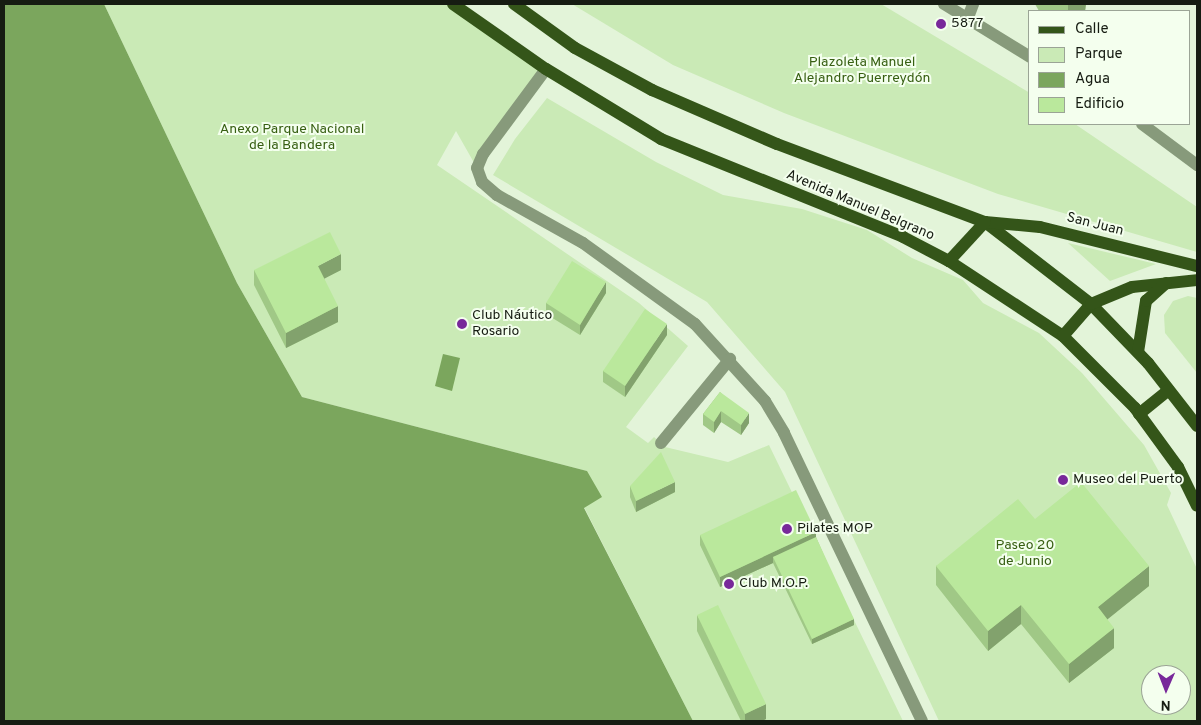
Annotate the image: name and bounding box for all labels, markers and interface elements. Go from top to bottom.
legend [1028,10,1191,125]
place label: 5877 [951,16,983,32]
marker: 5877 [935,18,947,30]
text: Calle [1075,20,1109,39]
text: Parque [1075,45,1123,64]
park label: Plazoleta Manuel Alejandro Puerreydón [794,55,930,88]
text: Agua [1075,70,1110,89]
text: Edificio [1075,95,1124,114]
park label: Anexo Parque Nacional de la Bandera [220,122,364,154]
street label: Avenida Manuel Belgrano [783,167,937,245]
street label: San Juan [1065,210,1125,240]
place label: Club Náutico Rosario [472,308,552,341]
marker: Club Náutico Rosario [456,318,468,330]
place label: Museo del Puerto [1073,472,1183,488]
marker: Museo del Puerto [1057,474,1069,486]
place label: Pilates MOP [797,521,873,537]
marker: Pilates MOP [781,523,793,535]
park label: Paseo 20 de Junio [996,538,1054,570]
place label: Club M.O.P. [739,576,808,592]
marker: Club M.O.P. [723,578,735,590]
north arrow [1141,665,1191,715]
text: N [1161,696,1171,713]

